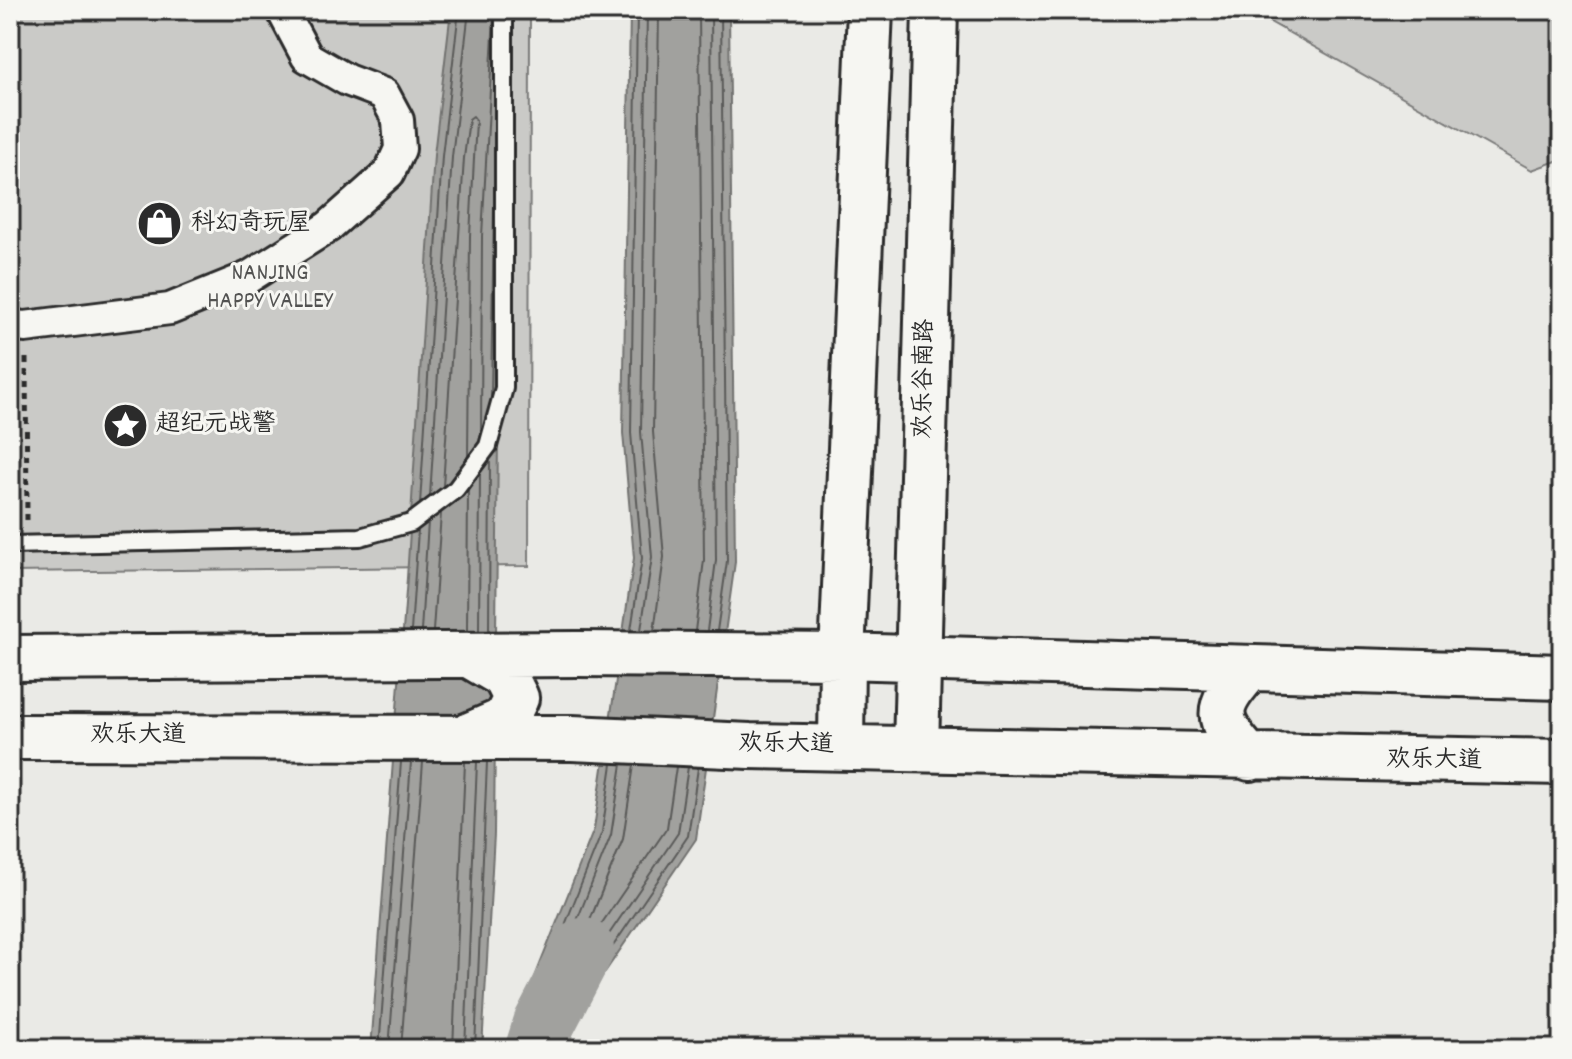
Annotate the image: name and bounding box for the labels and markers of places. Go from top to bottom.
shop icon: 科幻奇玩屋 [136,200,184,248]
place label: 科幻奇玩屋 [191,207,311,241]
place icon: 超纪元战警 [101,401,149,449]
place label: 超纪元战警 [156,408,276,442]

